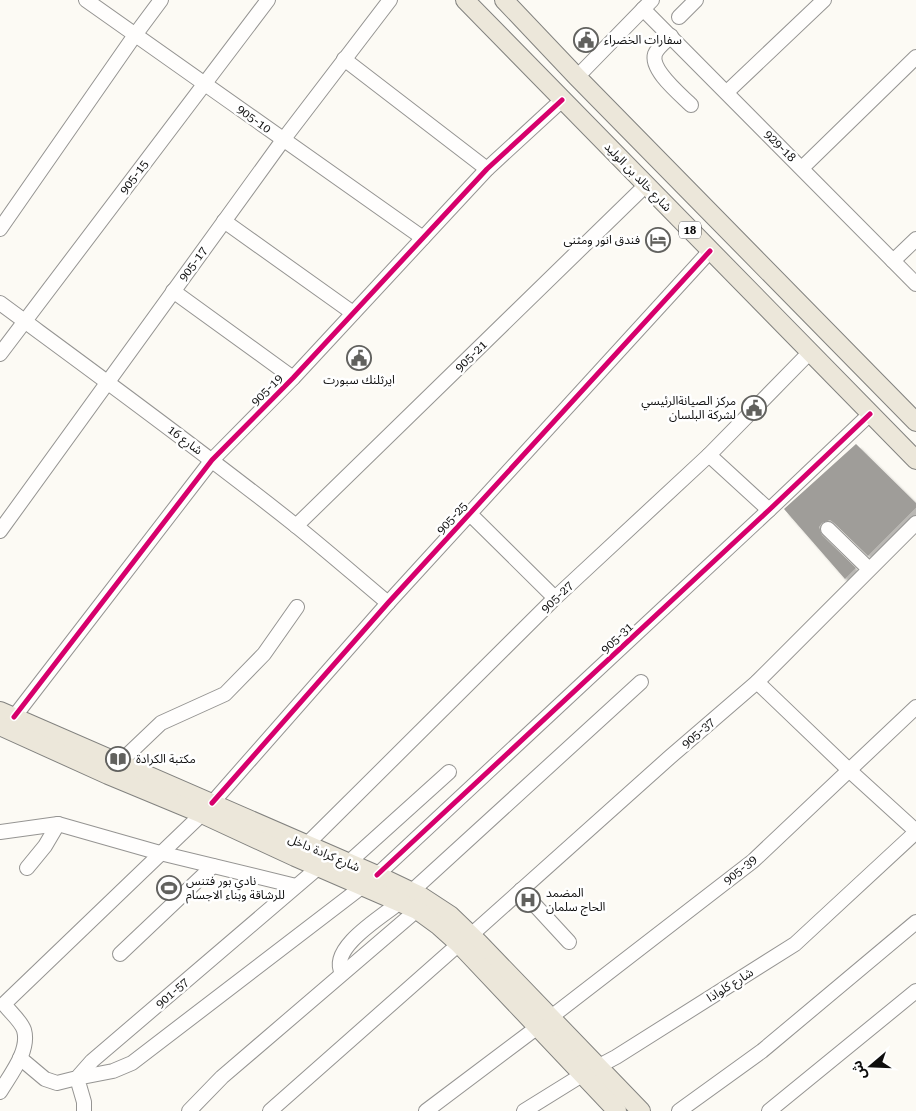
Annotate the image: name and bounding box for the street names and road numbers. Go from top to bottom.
street label: 905-10 [234,102,274,136]
street label: 929-18 [761,127,799,165]
street label: شارع خالد بن الوليد [600,140,674,216]
street label: 905-15 [117,157,151,197]
road number: 18 [679,222,701,238]
street label: 905-17 [176,244,210,284]
street label: 905-21 [452,337,490,375]
street label: 905-19 [248,371,286,409]
street label: شارع 16 [164,422,205,459]
street label: 905-25 [434,499,471,537]
street label: 905-27 [538,578,576,616]
street label: 905-31 [598,619,636,656]
street label: 905-37 [679,715,717,751]
street label: شارع كرادة داخل [285,832,362,876]
street label: 905-39 [720,852,760,888]
street label: شارع كلواذا [704,965,757,1006]
street label: 901-57 [153,975,191,1011]

